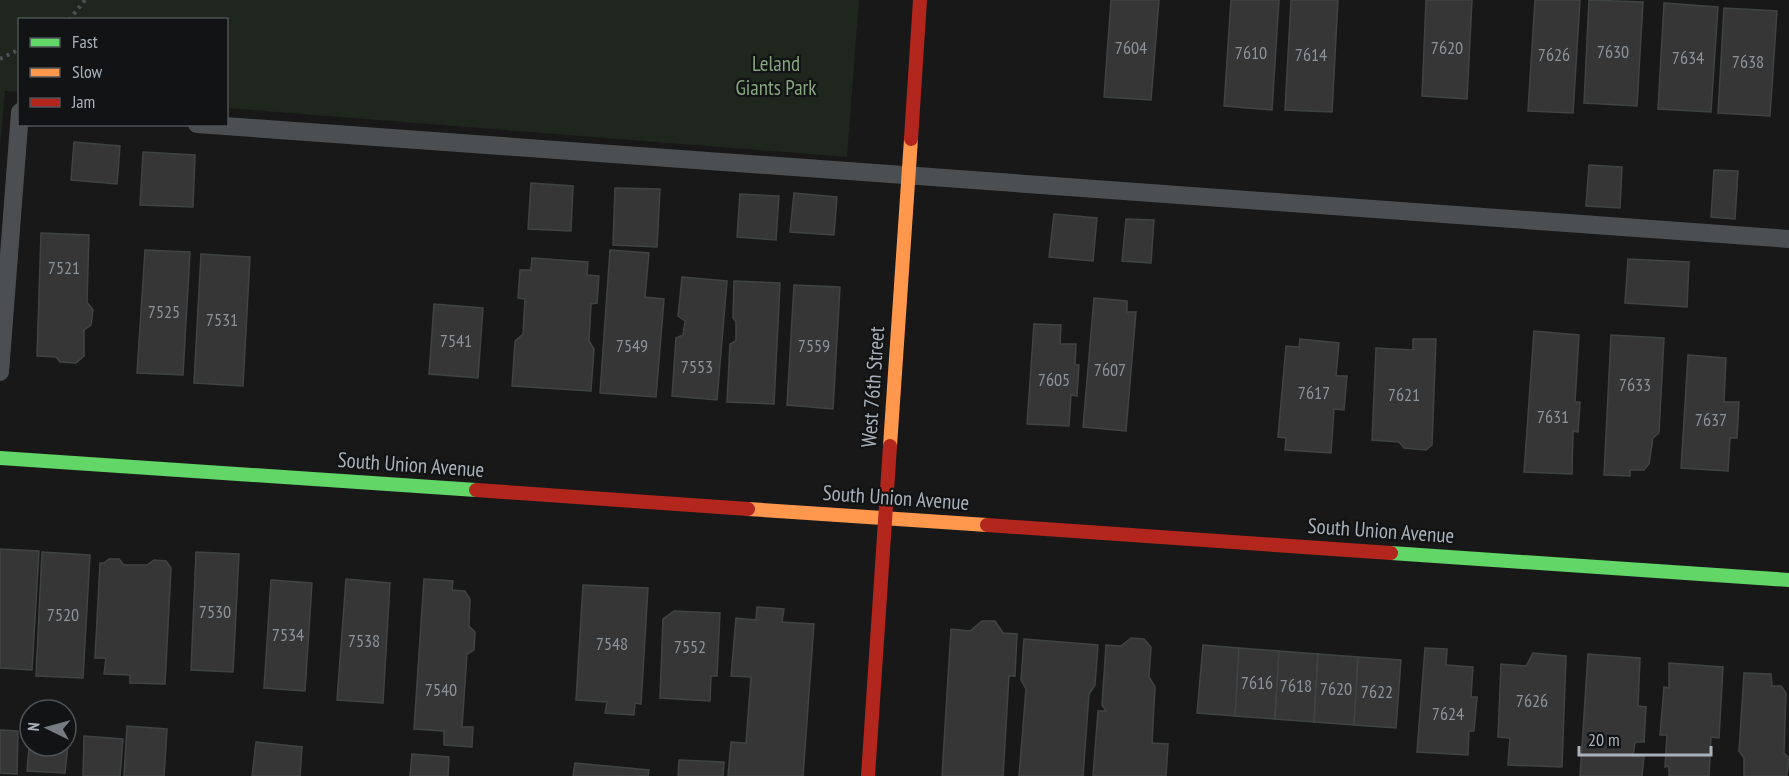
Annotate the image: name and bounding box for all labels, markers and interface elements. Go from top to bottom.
legend [18,18,228,126]
text: Fast [72,30,98,53]
house number: 7604 [1115,36,1147,59]
house number: 7620 [1431,36,1463,59]
house number: 7630 [1597,40,1629,63]
house number: 7610 [1235,41,1267,64]
house number: 7614 [1295,43,1327,66]
house number: 7626 [1538,43,1570,66]
house number: 7634 [1672,46,1704,69]
park label: Leland Giants Park [735,50,817,101]
house number: 7638 [1732,50,1764,73]
text: Slow [72,60,103,83]
text: Jam [71,90,95,113]
house number: 7521 [48,256,80,279]
house number: 7525 [148,300,180,323]
house number: 7531 [206,308,238,331]
street label: West 76th Street [855,325,890,448]
house number: 7541 [440,329,472,352]
house number: 7549 [616,334,648,357]
house number: 7559 [798,334,830,357]
house number: 7553 [681,355,713,378]
house number: 7607 [1094,358,1126,381]
house number: 7605 [1038,368,1070,391]
house number: 7633 [1619,373,1651,396]
house number: 7617 [1298,381,1330,404]
house number: 7621 [1388,383,1420,406]
house number: 7631 [1537,405,1569,428]
house number: 7637 [1695,408,1727,431]
street label: South Union Avenue [337,446,485,483]
street label: South Union Avenue [822,479,970,516]
street label: South Union Avenue [1307,512,1455,549]
house number: 7530 [199,600,231,623]
house number: 7520 [47,603,79,626]
house number: 7534 [272,623,304,646]
house number: 7538 [348,629,380,652]
house number: 7548 [596,632,628,655]
house number: 7552 [674,635,706,658]
house number: 7616 [1241,671,1273,694]
house number: 7618 [1280,674,1312,697]
house number: 7620 [1320,677,1352,700]
house number: 7540 [425,678,457,701]
house number: 7622 [1361,680,1393,703]
house number: 7626 [1516,689,1548,712]
north arrow [18,698,78,758]
house number: 7624 [1432,702,1464,725]
scale bar [1579,719,1711,757]
text: N [23,722,43,732]
text: 20 m [1588,728,1620,751]

